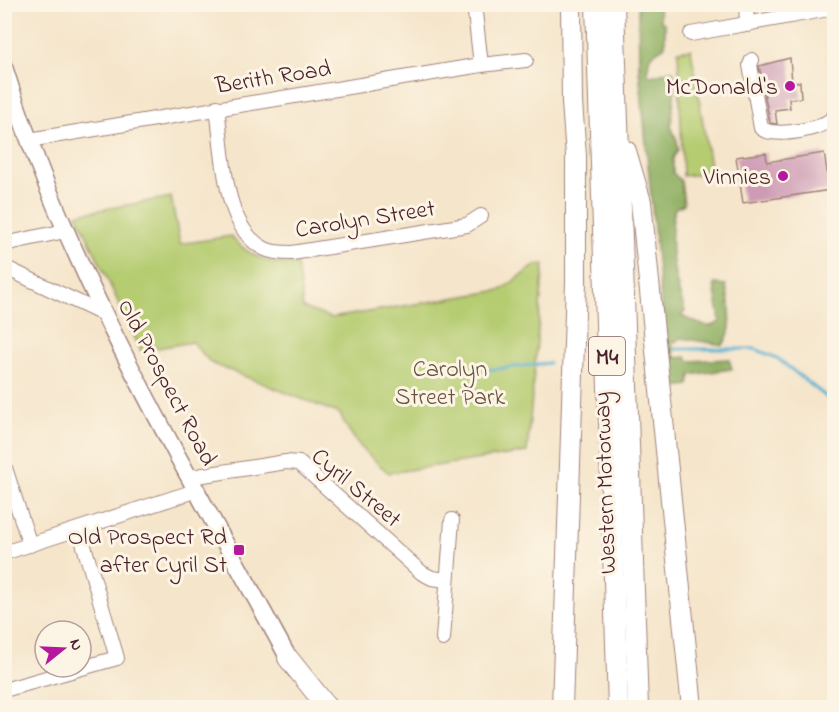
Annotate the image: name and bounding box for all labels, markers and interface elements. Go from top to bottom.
street label: Berith Road [212,52,334,105]
place label: McDonald's [666,71,778,106]
marker: McDonald's [783,79,797,93]
place label: Vinnies [702,161,771,196]
marker: Vinnies [776,169,790,183]
street label: Carolyn Street [293,192,438,250]
street label: Old Prospect Road [107,293,225,473]
road number: M4 [589,337,625,375]
park label: Carolyn Street Park [395,353,505,416]
street label: Western Motorway [586,391,628,575]
street label: Cyril Street [302,441,408,538]
place label: Old Prospect Rd after Cyril St [68,521,228,585]
marker: Old Prospect Rd after Cyril St [232,543,246,557]
north arrow [33,619,93,679]
text: N [62,636,89,654]

